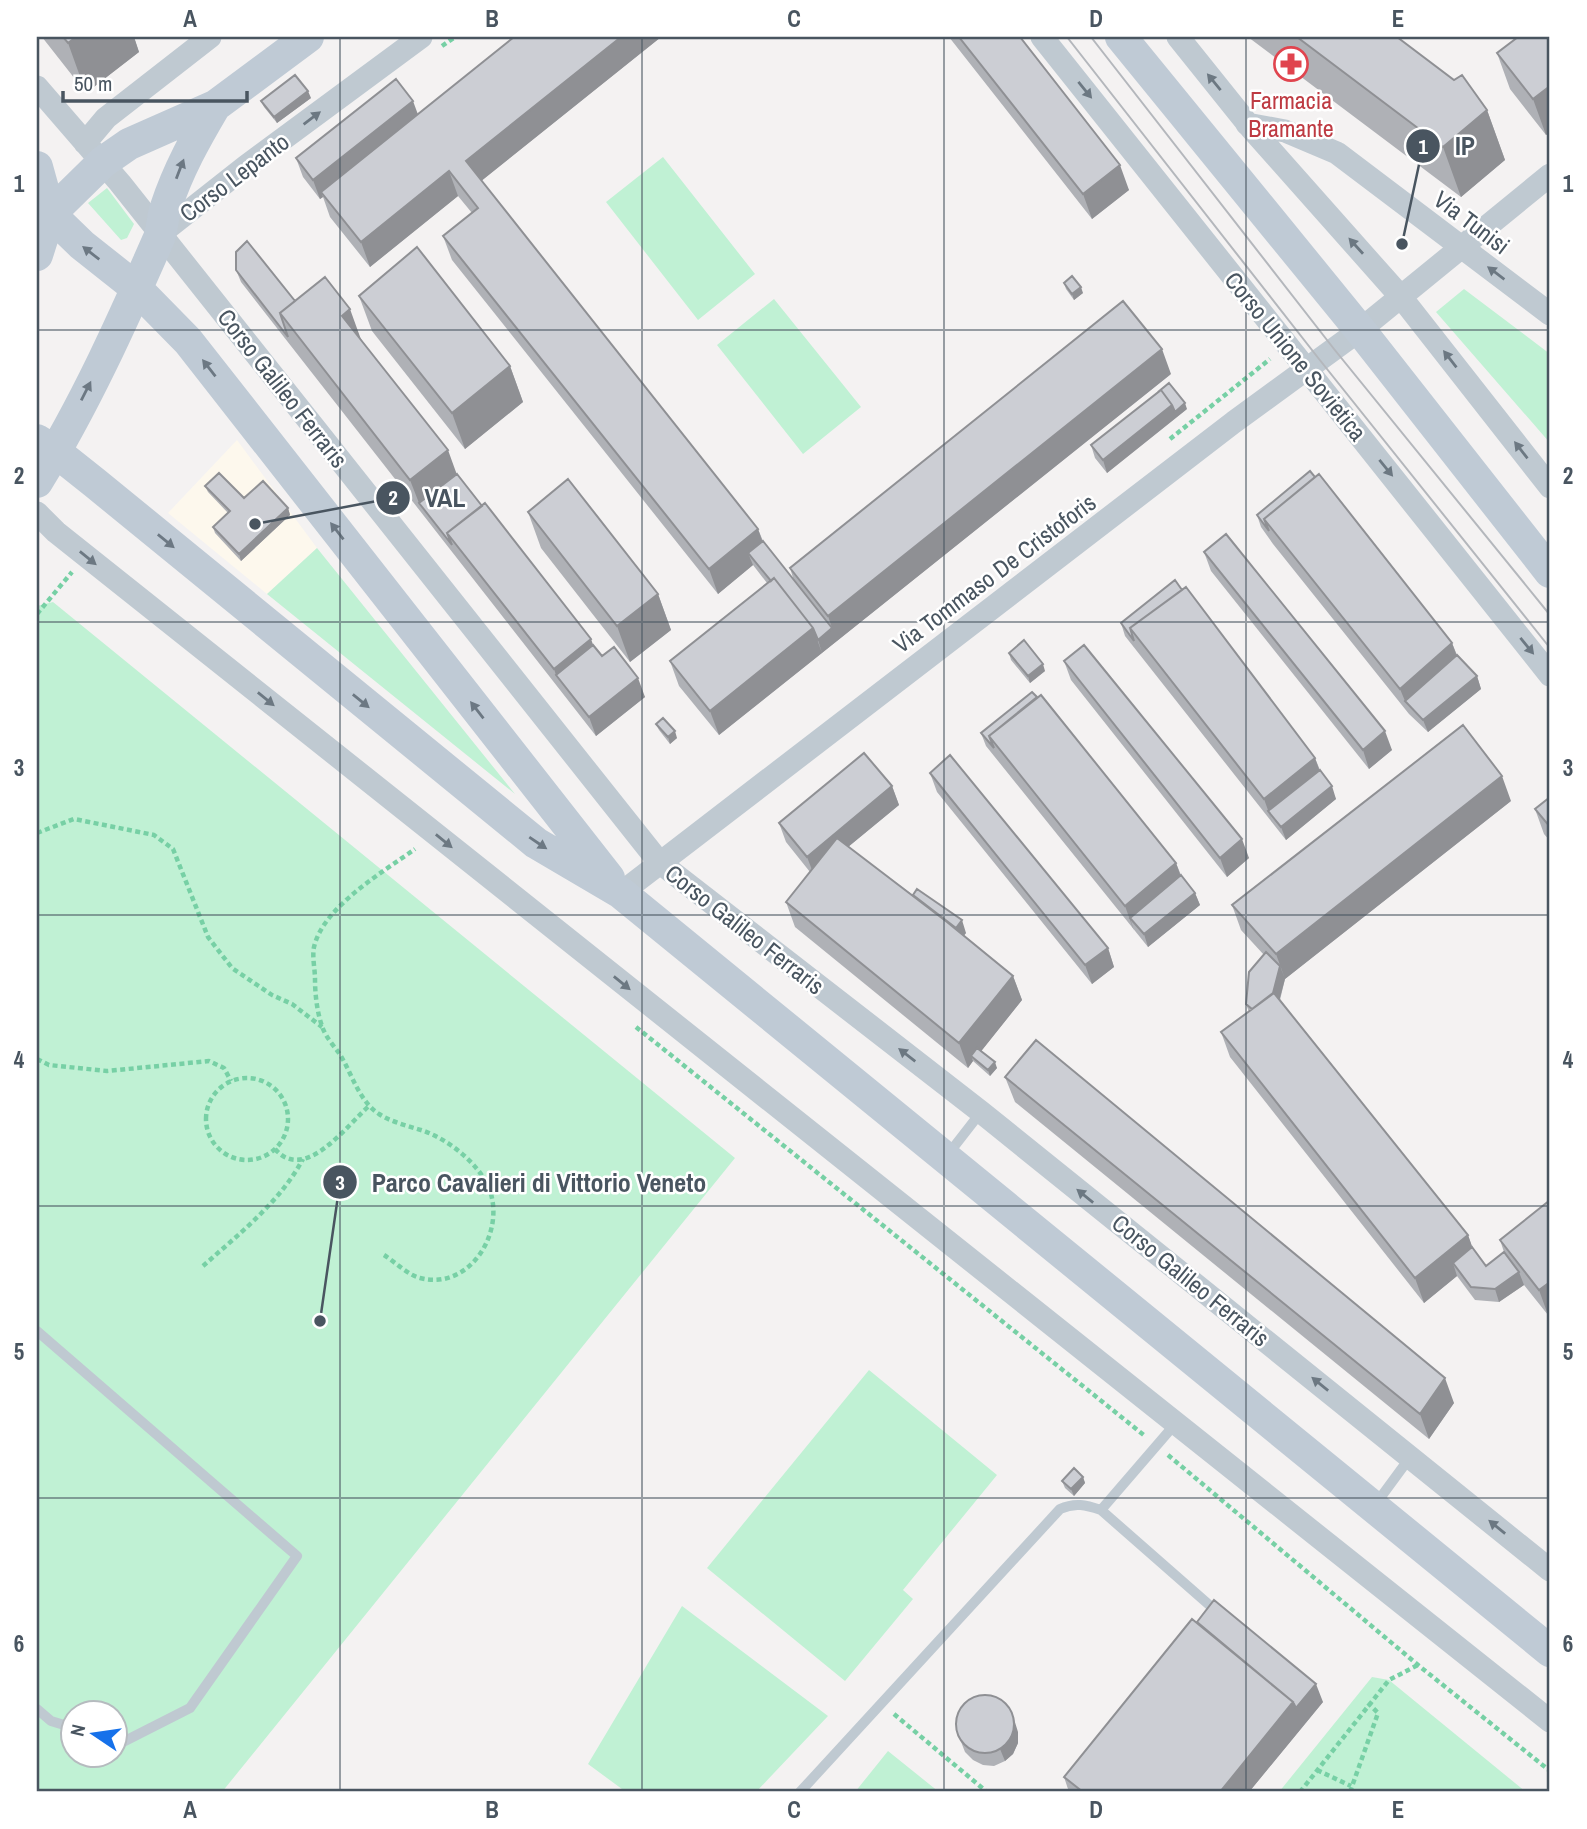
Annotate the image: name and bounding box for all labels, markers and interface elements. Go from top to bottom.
text: A [183,3,197,34]
text: B [485,3,499,34]
text: C [787,3,801,34]
text: D [1089,3,1103,34]
text: E [1392,3,1404,34]
pharmacy icon: Farmacia Bramante [1272,45,1310,83]
scale bar [63,60,247,104]
text: 50 m [74,69,112,98]
one-way arrow [1207,74,1222,92]
one-way arrow [1077,81,1092,99]
place label: Farmacia Bramante [1248,84,1334,144]
one-way arrow [302,110,320,125]
callout: IP [1406,123,1489,170]
street label: Corso Lepanto [173,125,295,229]
text: IP [1455,128,1475,163]
text: 1 [1418,132,1428,161]
one-way arrow [175,158,186,179]
text: 1 [14,168,25,199]
text: 1 [1563,168,1574,199]
street label: Via Tunisi [1427,183,1517,261]
one-way arrow [1348,237,1364,255]
one-way arrow [83,245,101,260]
street label: Corso Unione Sovietica [1218,265,1374,447]
one-way arrow [1487,267,1505,281]
street label: Corso Galileo Ferraris [211,302,355,474]
one-way arrow [1443,351,1458,369]
one-way arrow [202,360,217,378]
one-way arrow [81,381,92,401]
one-way arrow [1515,441,1529,459]
one-way arrow [1378,459,1393,477]
text: 2 [14,460,24,491]
text: 2 [1563,460,1573,491]
callout: VAL [375,474,479,521]
text: VAL [424,480,466,515]
text: 2 [388,483,398,512]
street label: Via Tommaso De Cristoforis [886,486,1102,660]
one-way arrow [329,522,344,540]
one-way arrow [157,533,174,548]
one-way arrow [78,550,96,565]
one-way arrow [1520,637,1535,655]
one-way arrow [256,692,274,707]
one-way arrow [351,693,369,708]
one-way arrow [471,701,485,719]
text: 3 [14,752,24,783]
text: 3 [1563,752,1573,783]
one-way arrow [435,833,452,848]
one-way arrow [528,837,548,850]
street label: Corso Galileo Ferraris [659,857,831,1001]
one-way arrow [613,975,631,989]
text: 4 [14,1044,25,1075]
text: 4 [1563,1044,1574,1075]
one-way arrow [898,1048,916,1062]
callout: Parco Cavalieri di Vittorio Veneto [323,1159,720,1206]
text: Parco Cavalieri di Vittorio Veneto [372,1165,706,1200]
text: 3 [335,1168,345,1197]
one-way arrow [1077,1188,1095,1203]
street label: Corso Galileo Ferraris [1106,1207,1276,1353]
text: 5 [14,1336,24,1367]
text: 5 [1563,1336,1573,1367]
one-way arrow [1312,1377,1329,1392]
one-way arrow [1489,1519,1507,1534]
text: 6 [14,1628,24,1659]
text: 6 [1563,1628,1573,1659]
north arrow [60,1700,130,1770]
text: N [64,1722,91,1739]
text: A [183,1794,197,1825]
text: B [485,1794,499,1825]
text: C [787,1794,801,1825]
text: D [1089,1794,1103,1825]
text: E [1392,1794,1404,1825]

